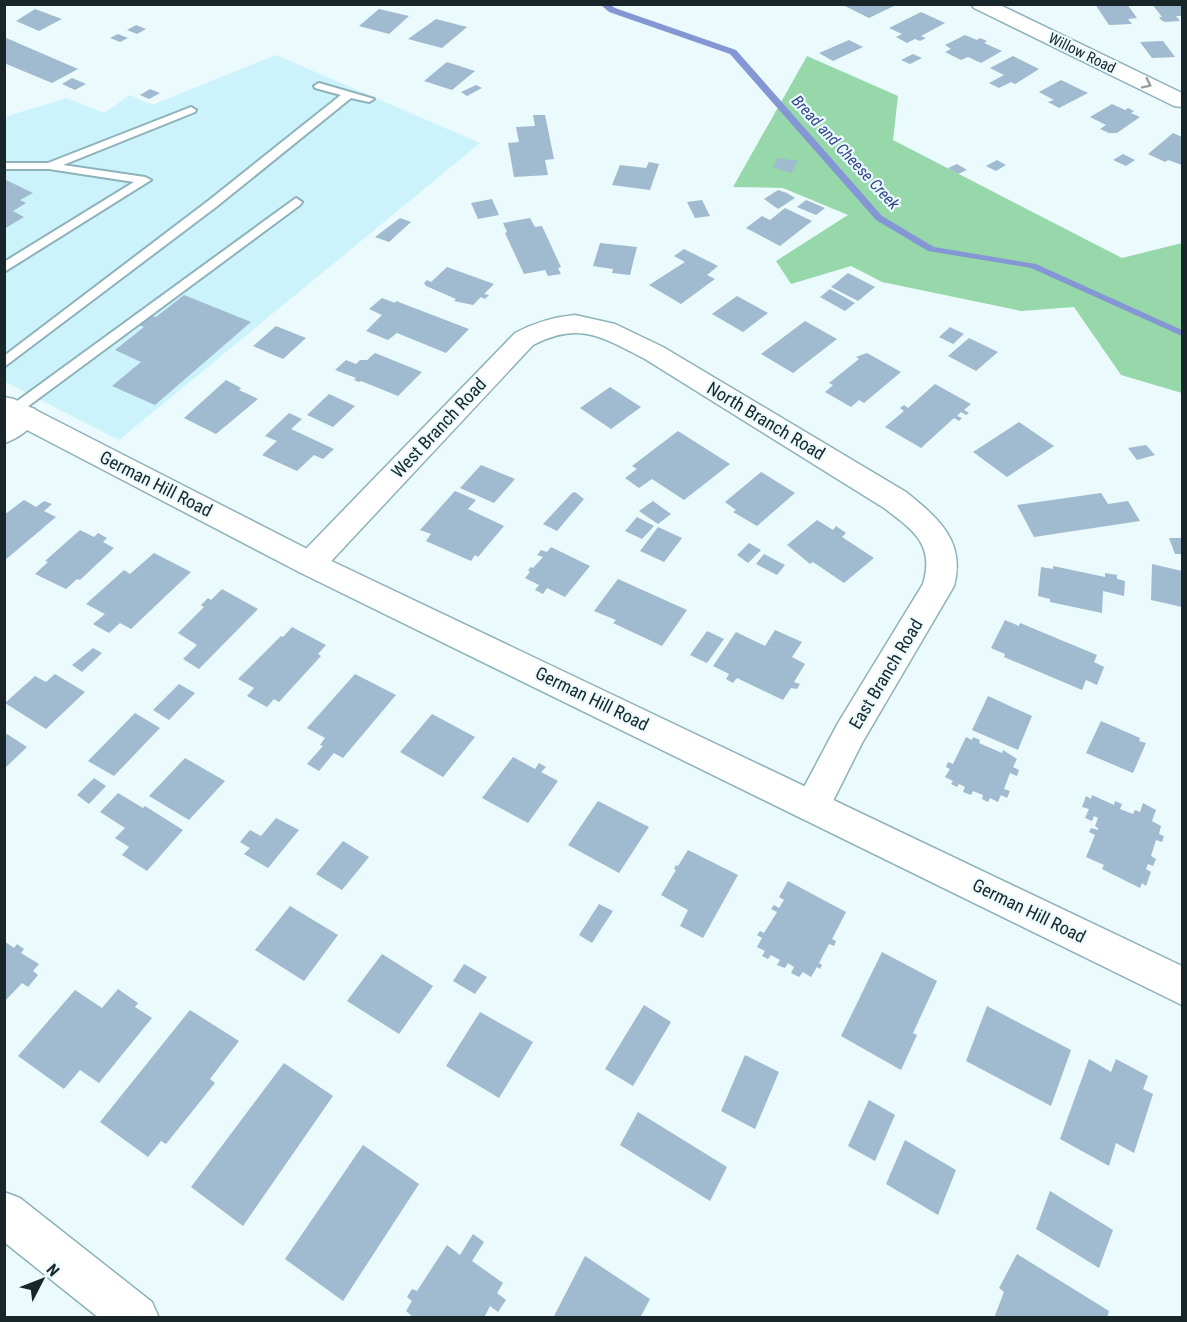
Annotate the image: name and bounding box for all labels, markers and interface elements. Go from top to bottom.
street label: Willow Road [1045,29,1119,77]
one-way arrow [1141,77,1152,88]
water label: Bread and Cheese Creek [788,91,904,214]
street label: West Branch Road [387,373,490,482]
street label: North Branch Road [703,377,829,464]
street label: German Hill Road [96,446,216,521]
street label: East Branch Road [844,615,927,733]
street label: German Hill Road [532,662,652,735]
street label: German Hill Road [969,874,1089,947]
north arrow [12,1250,72,1310]
text: N [42,1260,63,1280]

